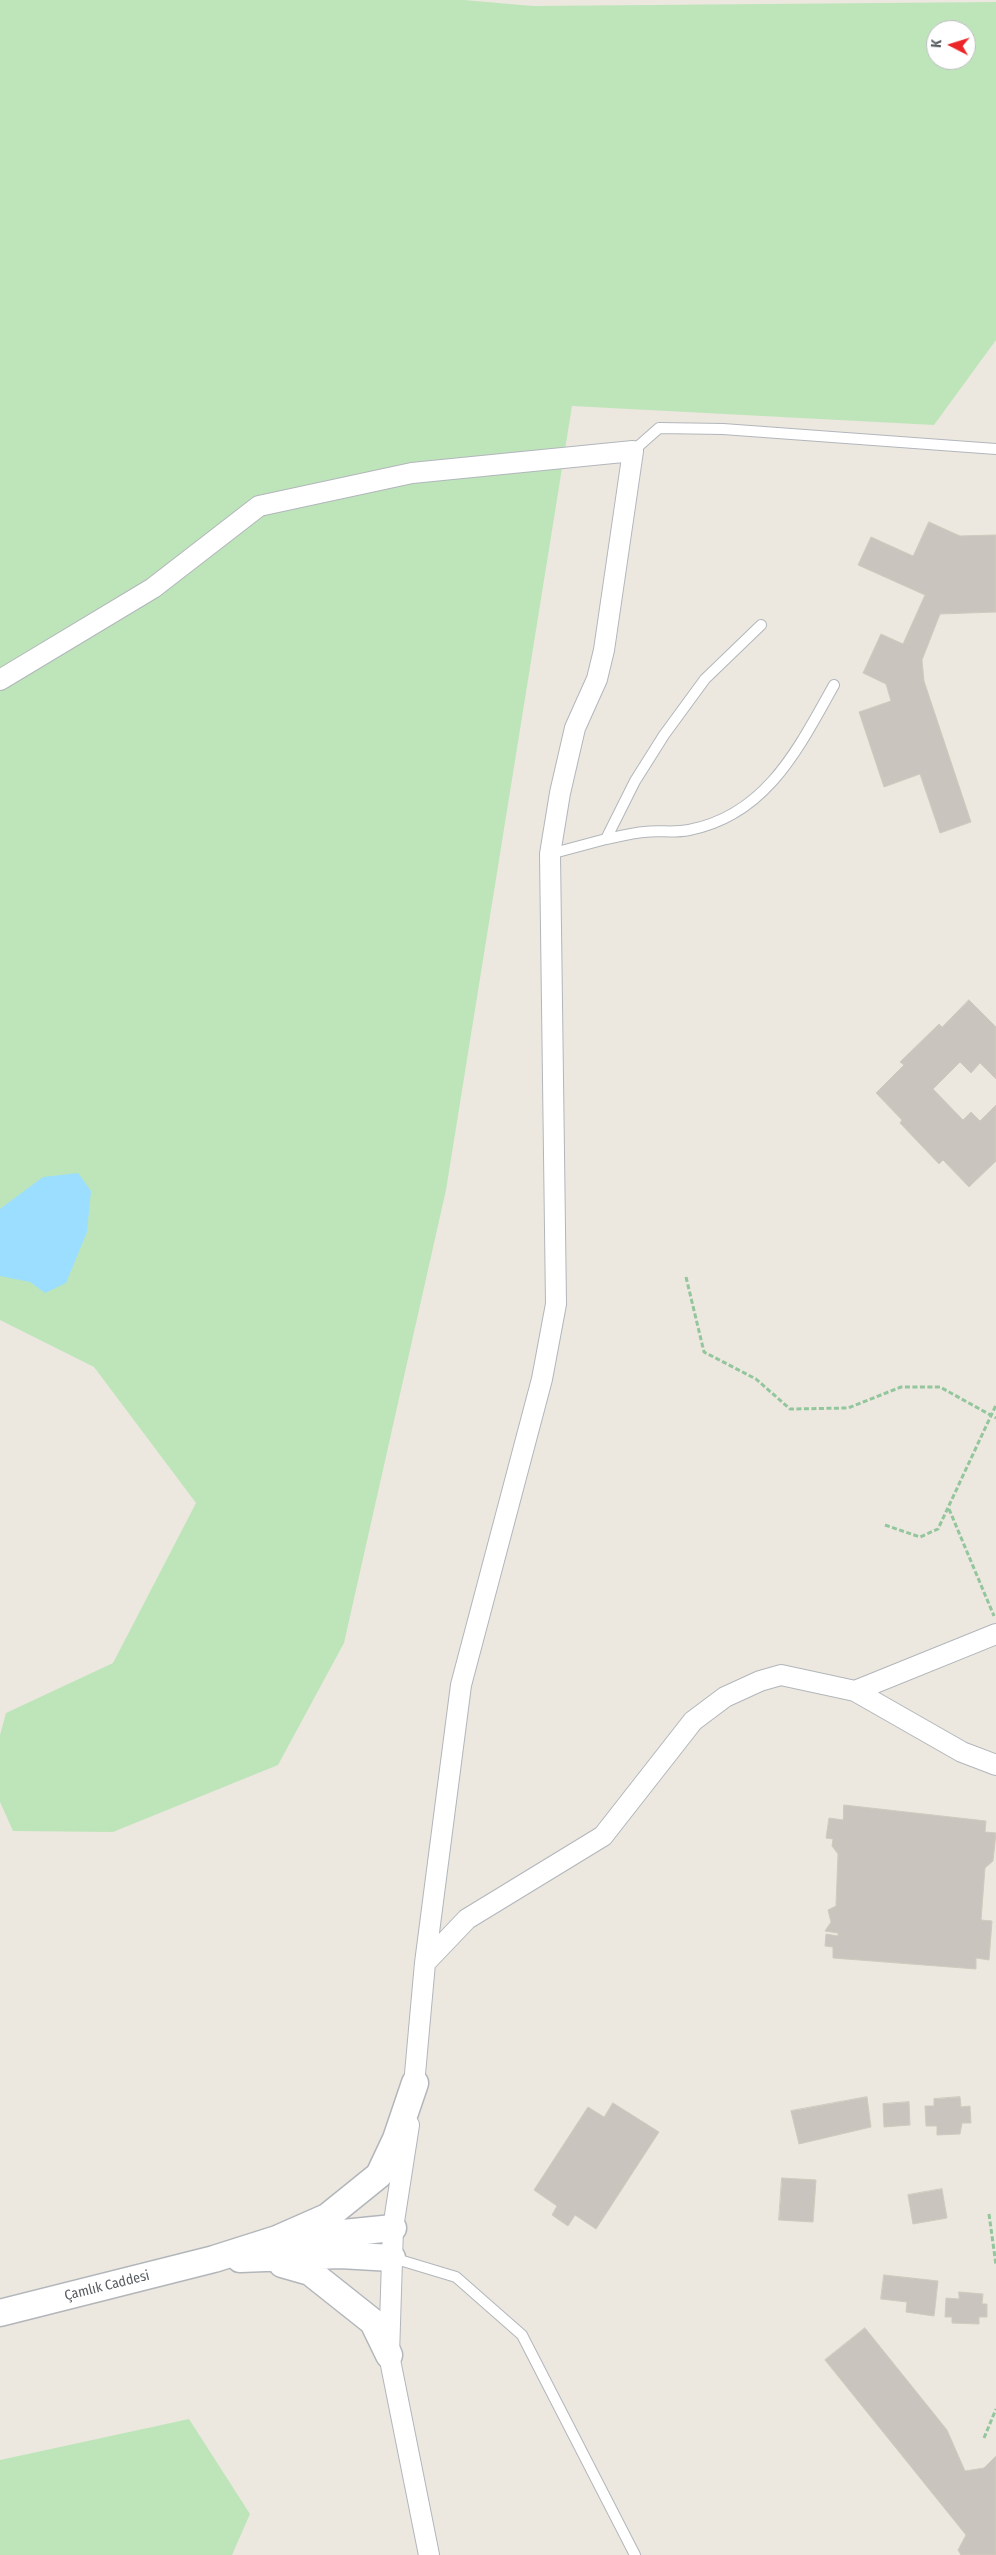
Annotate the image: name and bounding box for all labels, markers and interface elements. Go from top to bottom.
north arrow [926,20,976,70]
text: K [928,39,945,49]
street label: Çamlık Caddesi [63,2267,151,2305]

